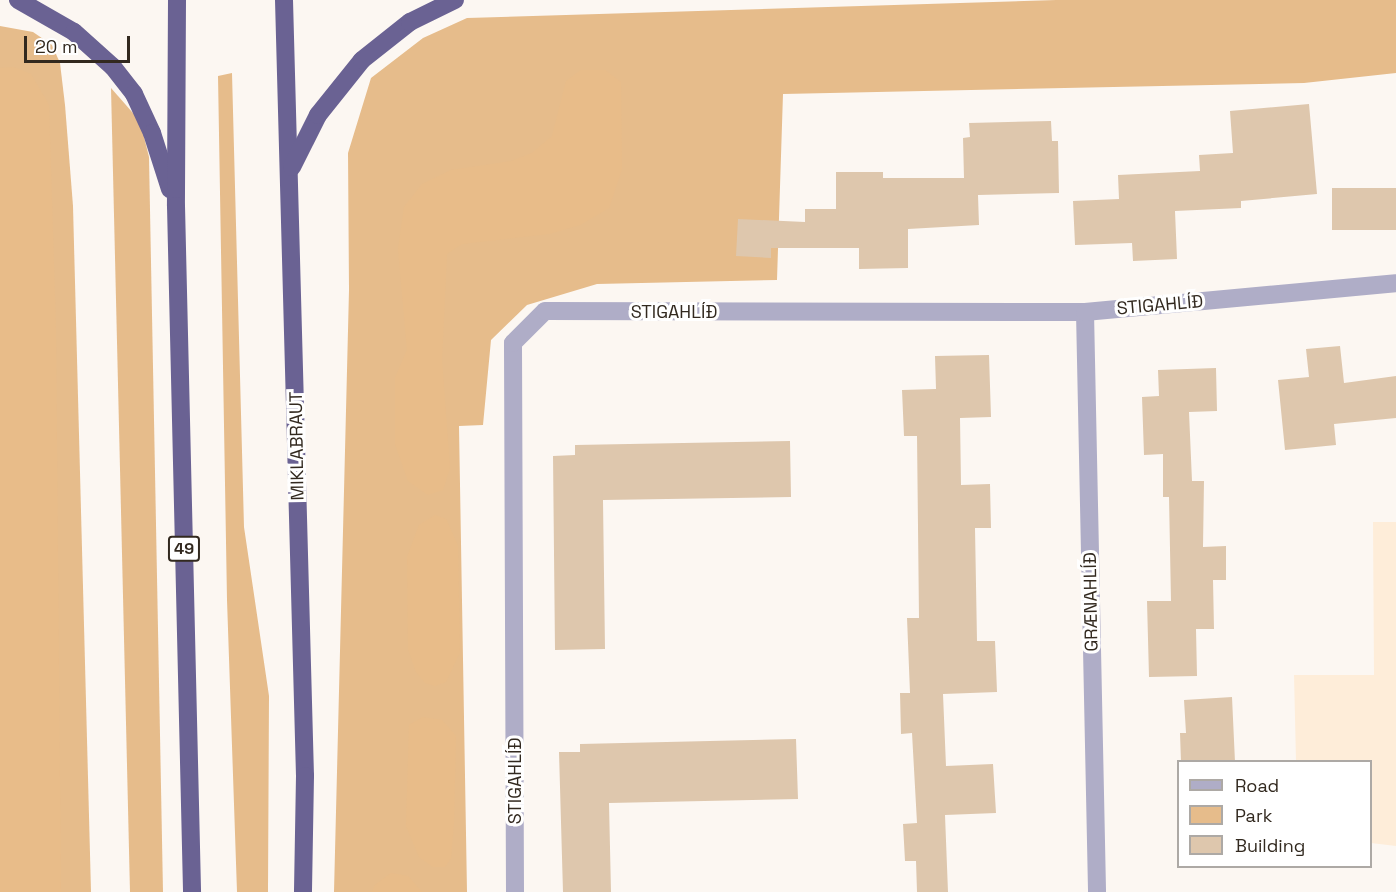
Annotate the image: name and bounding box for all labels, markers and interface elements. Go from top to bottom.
scale bar [27,24,134,62]
text: 20 m [35,35,78,58]
street label: STIGAHLÍÐ [1116,290,1204,320]
street label: STIGAHLÍÐ [631,301,717,323]
street label: MIKLABRAUT [285,391,309,501]
road number: 49 [168,536,201,562]
street label: GRÆNAHLÍÐ [1079,552,1103,652]
street label: STIGAHLÍÐ [504,738,526,824]
legend [1177,760,1372,868]
text: Road [1235,774,1279,797]
text: Park [1235,804,1272,827]
text: Building [1235,834,1305,857]

